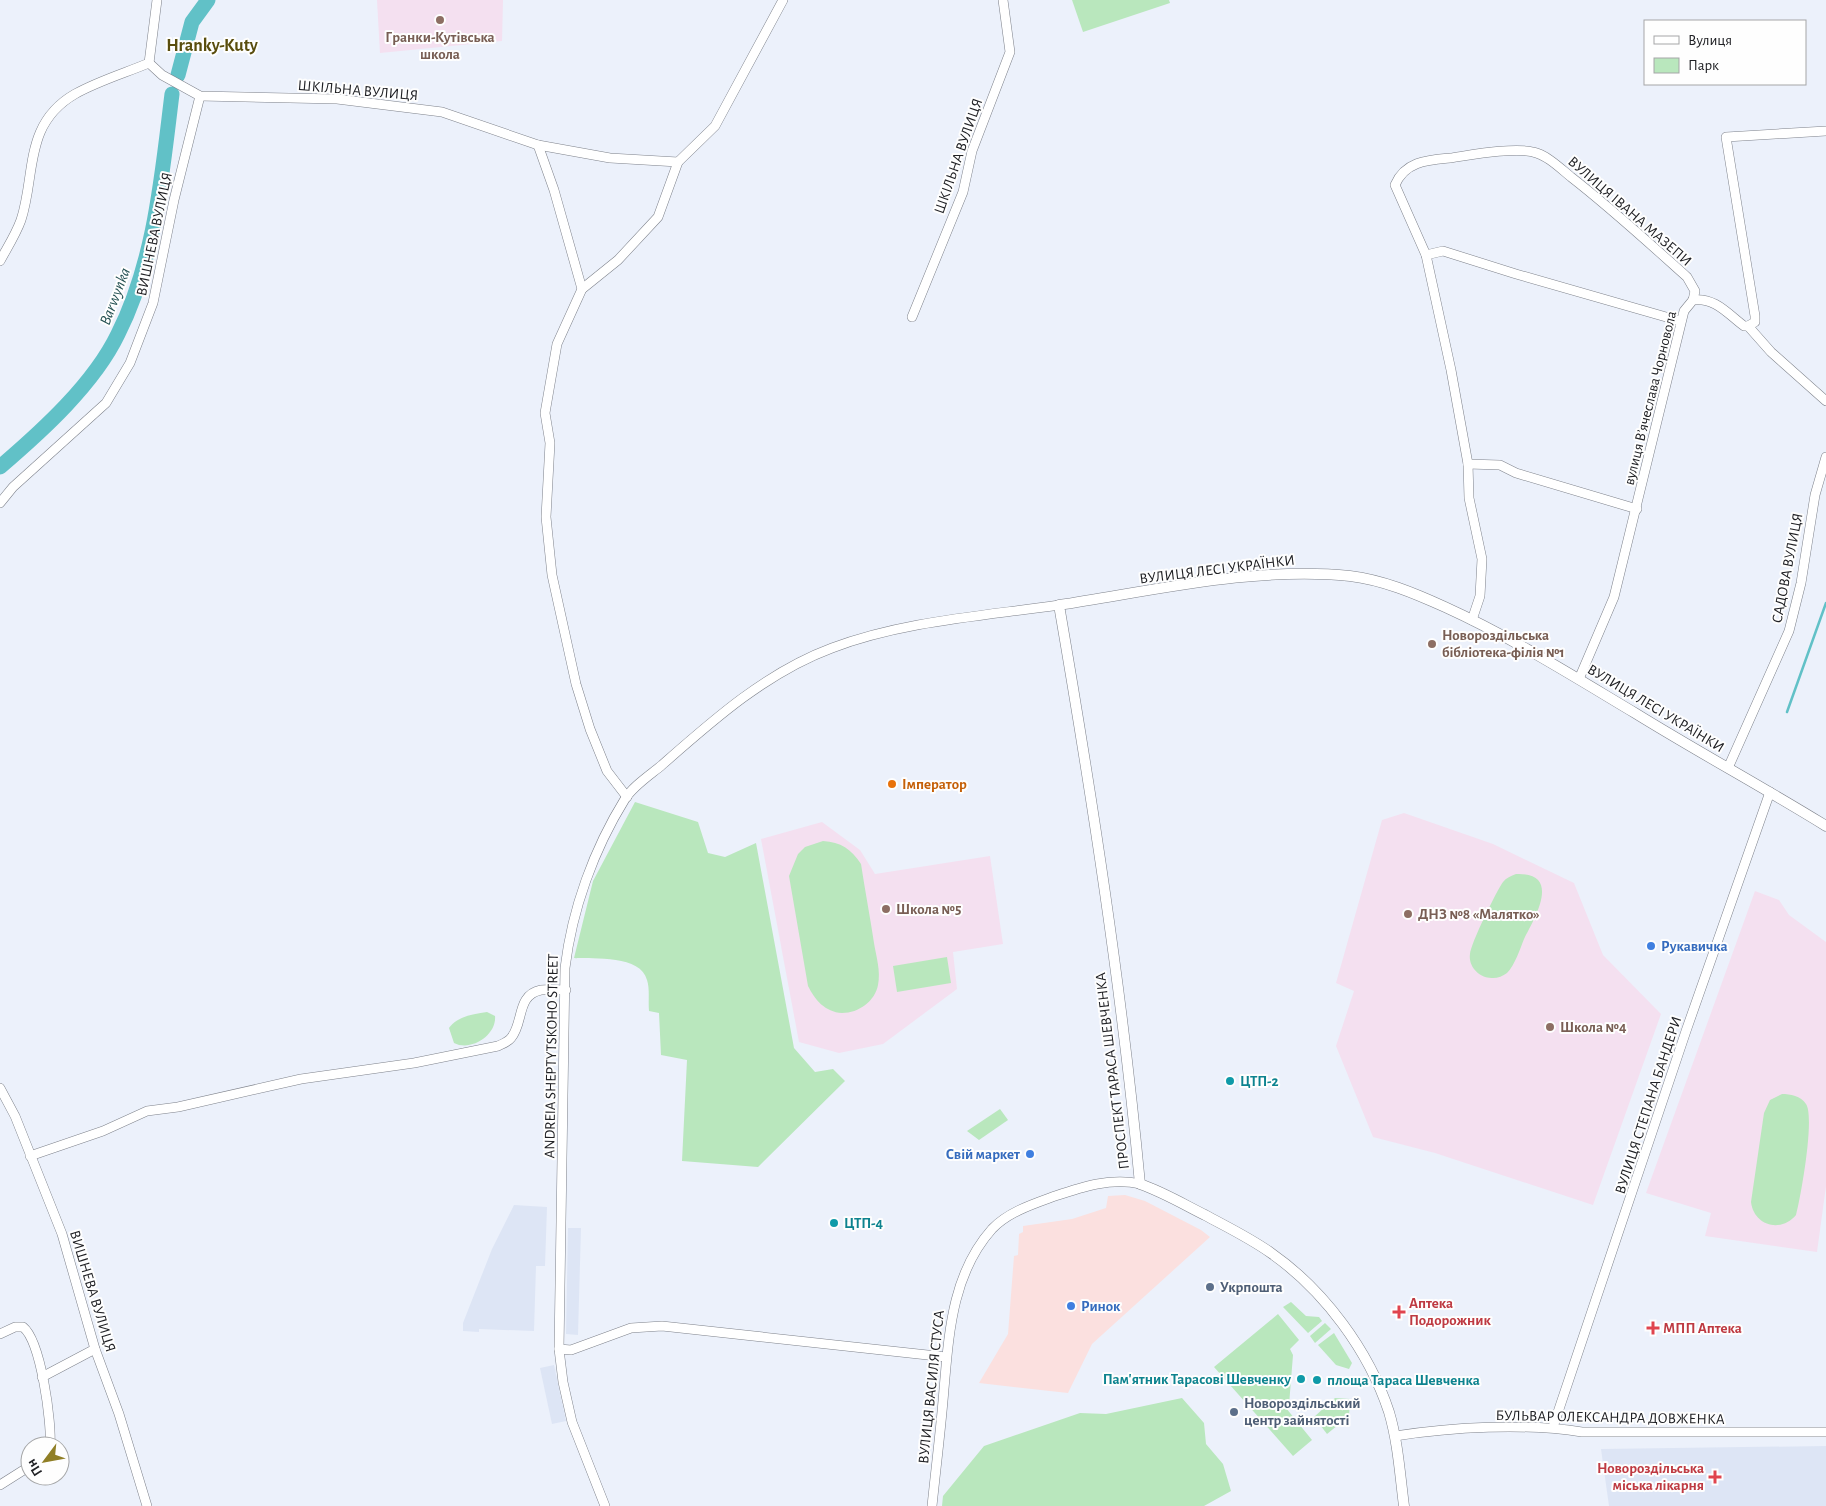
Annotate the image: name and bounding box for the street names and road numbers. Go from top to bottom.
street label: ШКІЛЬНА ВУЛИЦЯ [297,78,419,103]
street label: ШКІЛЬНА ВУЛИЦЯ [932,96,985,216]
street label: ВУЛИЦЯ ІВАНА МАЗЕПИ [1565,154,1694,269]
street label: ВИШНЕВА ВУЛИЦЯ [134,171,175,297]
street label: вулиця Вʼячеслава Чорновола [1622,309,1679,487]
street label: САДОВА ВУЛИЦЯ [1769,512,1805,624]
street label: ВУЛИЦЯ ЛЕСІ УКРАЇНКИ [1138,552,1296,586]
street label: ВУЛИЦЯ ЛЕСІ УКРАЇНКИ [1585,661,1727,755]
street label: ANDREIA SHEPTYTSKOHO STREET [542,953,561,1159]
street label: ПРОСПЕКТ ТАРАСА ШЕВЧЕНКА [1093,971,1132,1170]
street label: ВУЛИЦЯ СТЕПАНА БАНДЕРИ [1613,1014,1684,1196]
street label: ВИШНЕВА ВУЛИЦЯ [67,1229,118,1354]
street label: ВУЛИЦЯ ВАСИЛЯ СТУСА [916,1309,947,1465]
street label: БУЛЬВАР ОЛЕКСАНДРА ДОВЖЕНКА [1495,1408,1725,1427]

